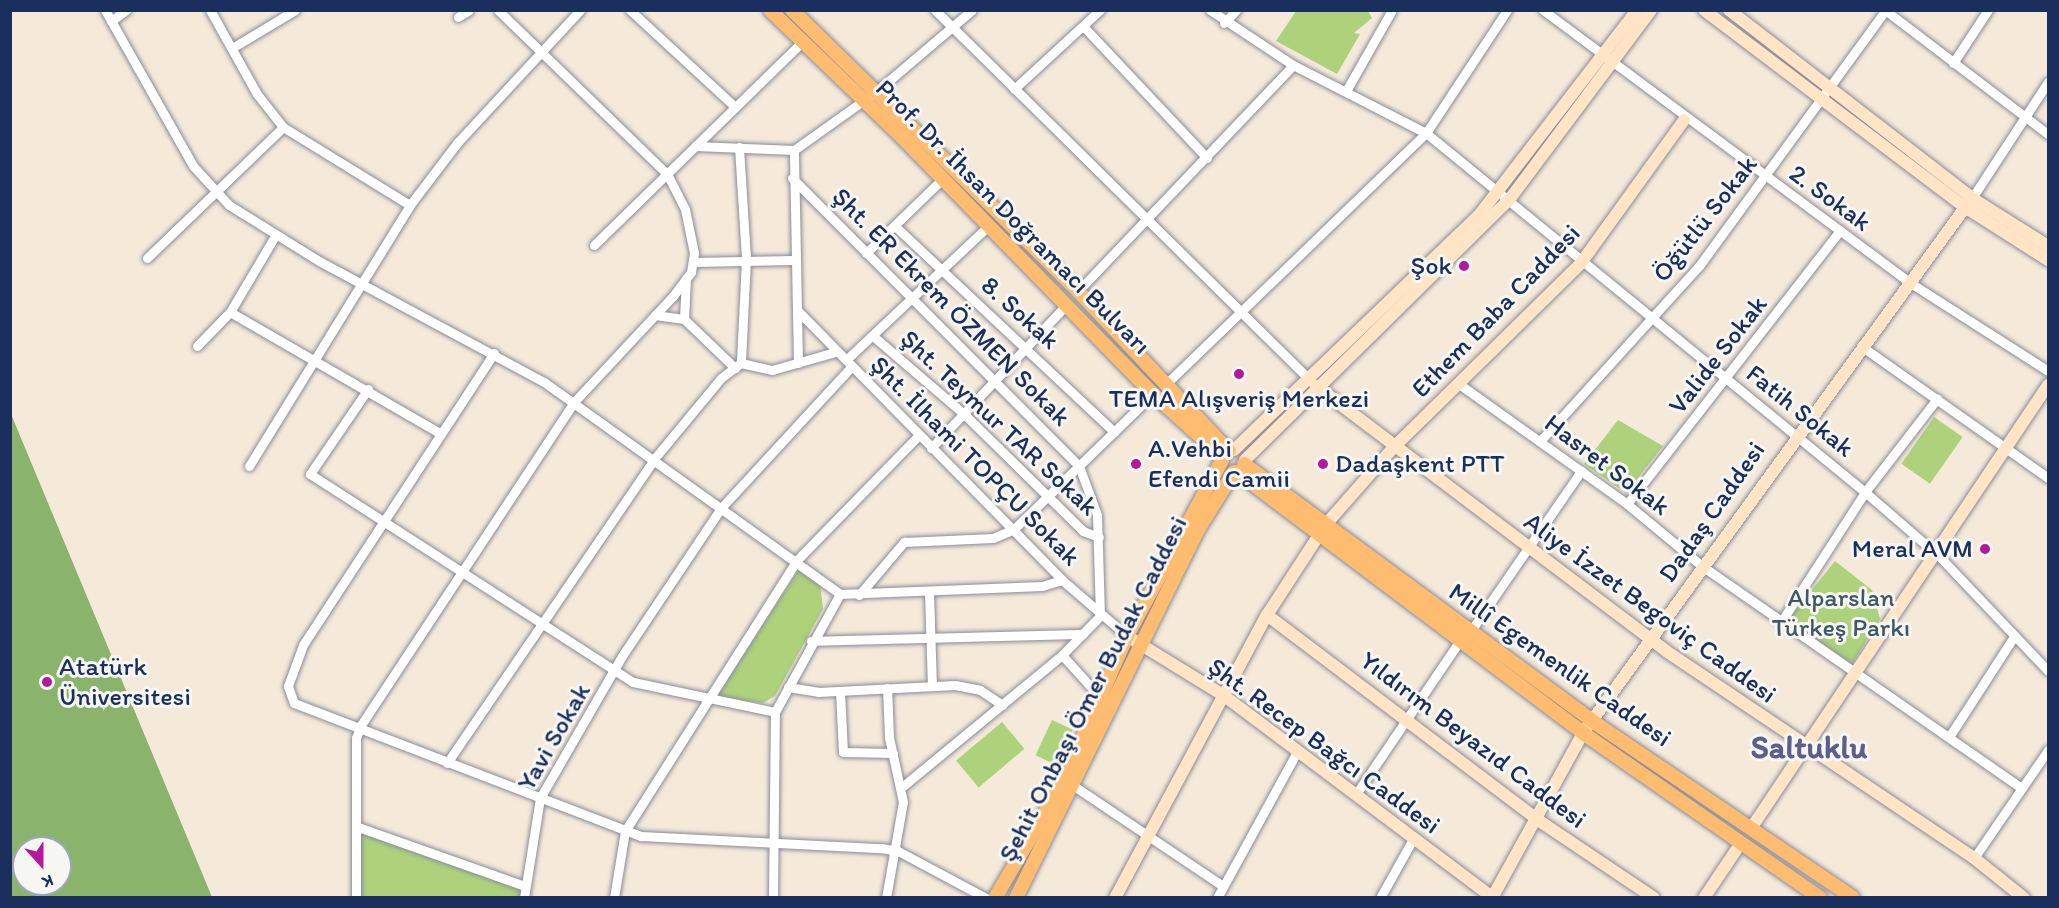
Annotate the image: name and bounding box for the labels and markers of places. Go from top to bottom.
place label: Şok [1411,250,1452,282]
marker: Şok [1457,259,1471,273]
marker: TEMA Alışveriş Merkezi [1232,367,1246,381]
place label: TEMA Alışveriş Merkezi [1109,383,1369,415]
place label: A.Vehbi Efendi Camii [1148,433,1290,494]
place label: Dadaşkent PTT [1335,448,1505,480]
marker: A.Vehbi Efendi Camii [1129,457,1143,471]
marker: Dadaşkent PTT [1316,457,1330,471]
place label: Meral AVM [1852,533,1973,565]
marker: Meral AVM [1978,542,1992,556]
place label: Atatürk Üniversitesi [59,651,191,712]
marker: Atatürk Üniversitesi [40,675,54,689]

